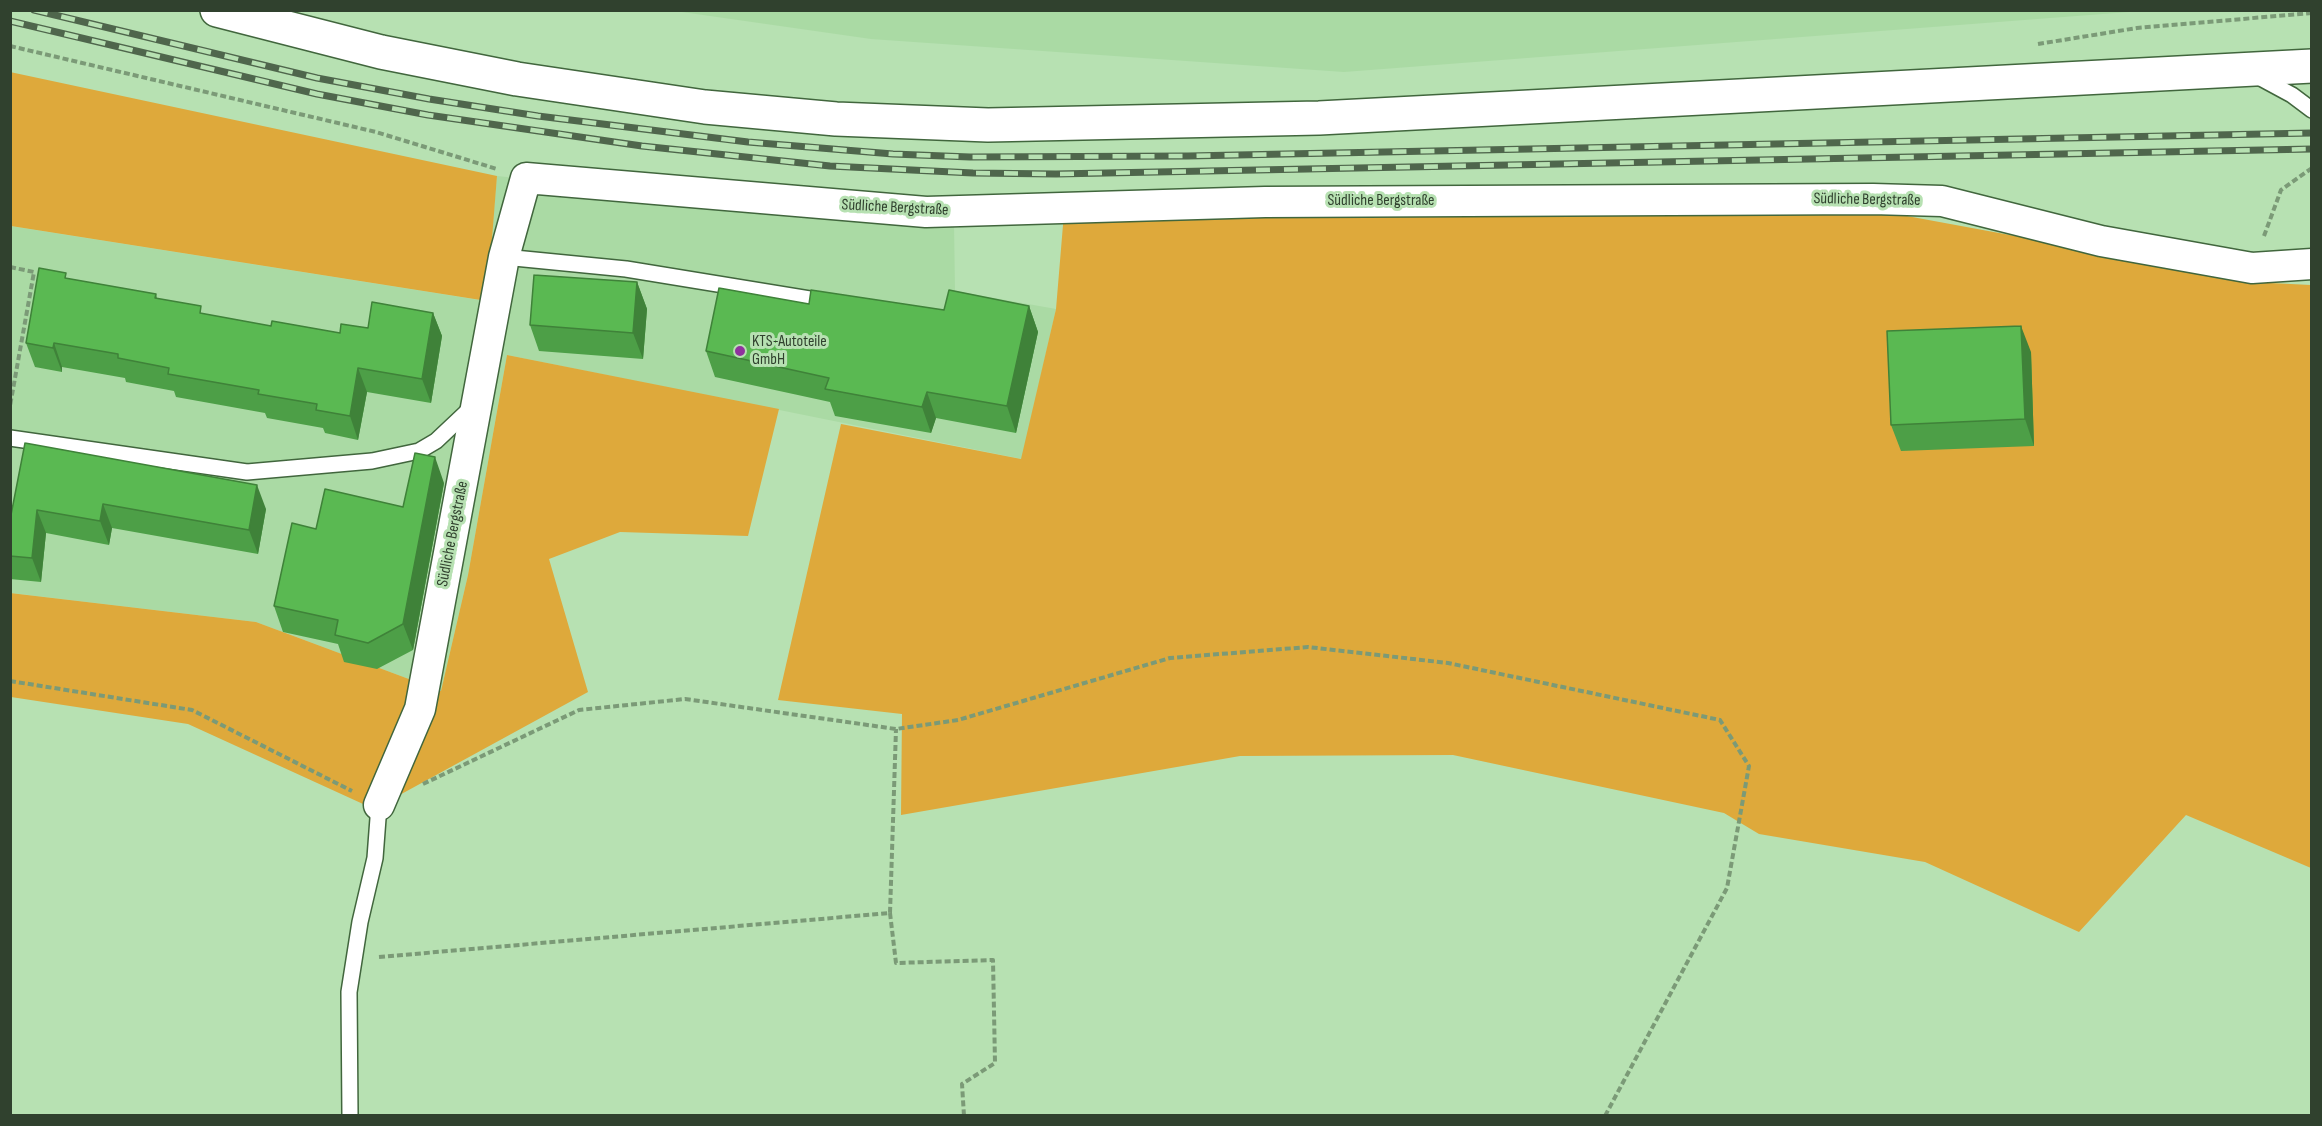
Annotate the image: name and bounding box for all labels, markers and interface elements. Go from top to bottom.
street label: Südliche Bergstraße [1813,189,1921,211]
street label: Südliche Bergstraße [1327,191,1435,211]
street label: Südliche Bergstraße [841,196,949,220]
place label: KTS-Autoteile GmbH [752,332,827,370]
marker: KTS-Autoteile GmbH [733,344,747,358]
street label: Südliche Bergstraße [433,480,473,588]

